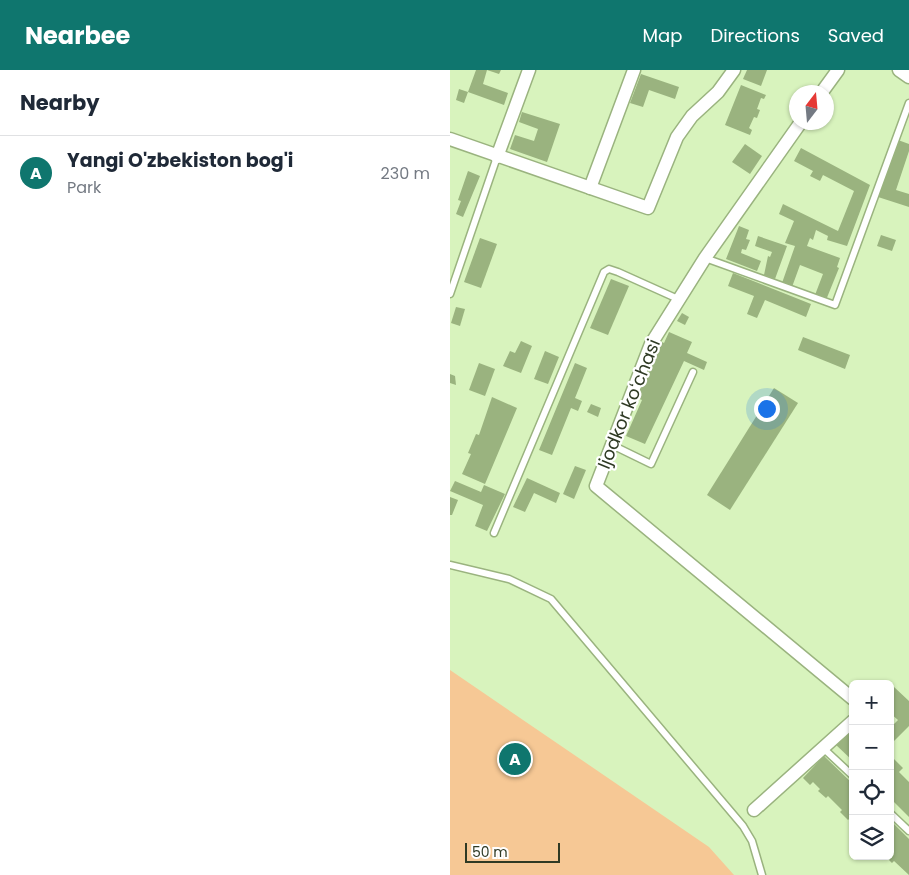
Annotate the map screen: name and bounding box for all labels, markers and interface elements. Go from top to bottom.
text: Nearbee [25,19,130,52]
text: Map [643,23,682,48]
text: Directions [710,23,800,48]
text: Saved [828,23,884,48]
north arrow [789,85,834,130]
text: Nearby [20,88,100,117]
text: Yangi O'zbekiston bog'i [67,147,293,174]
text: A [30,162,42,185]
text: 230 m [381,162,430,185]
text: Park [67,176,101,199]
street label: Ijodkor koʻchasi [591,335,666,473]
your location [754,396,780,422]
map controls [849,680,894,860]
button: + [849,680,894,725]
button: − [849,725,894,770]
pin: A [499,740,531,778]
button: locate [849,770,894,815]
button: layers [849,815,894,860]
scale bar [465,840,560,863]
text: 50 m [472,842,508,862]

